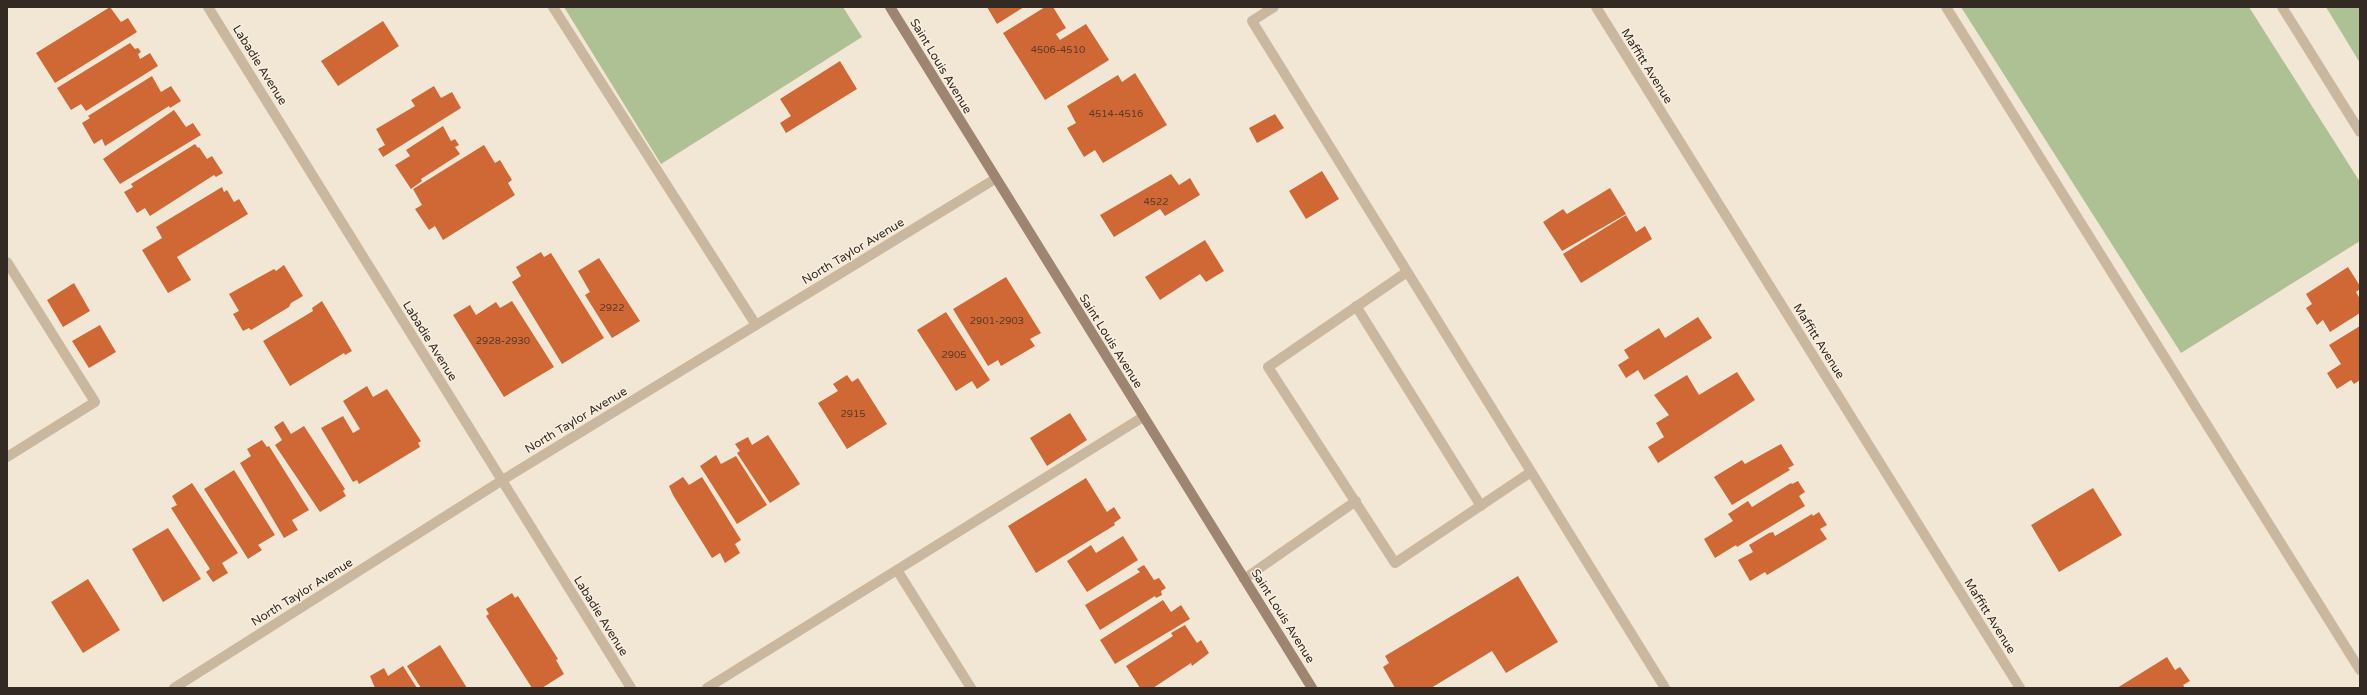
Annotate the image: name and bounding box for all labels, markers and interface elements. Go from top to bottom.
street label: Saint Louis Avenue [907,16,975,116]
street label: Labadie Avenue [230,23,290,108]
street label: Maffitt Avenue [1618,26,1676,106]
house number: 4506-4510 [1031,44,1085,56]
house number: 4514-4516 [1089,108,1143,120]
house number: 4522 [1143,196,1169,208]
street label: North Taylor Avenue [799,215,907,287]
street label: Saint Louis Avenue [1076,291,1146,391]
street label: Labadie Avenue [400,299,460,384]
street label: Maffitt Avenue [1790,301,1848,381]
house number: 2922 [599,302,625,314]
house number: 2901-2903 [970,315,1024,327]
house number: 2928-2930 [476,335,530,347]
house number: 2905 [941,349,967,361]
street label: North Taylor Avenue [522,384,630,456]
house number: 2915 [840,408,866,420]
street label: North Taylor Avenue [249,555,355,629]
street label: Saint Louis Avenue [1248,566,1318,666]
street label: Labadie Avenue [571,574,631,659]
street label: Maffitt Avenue [1961,576,2019,656]

